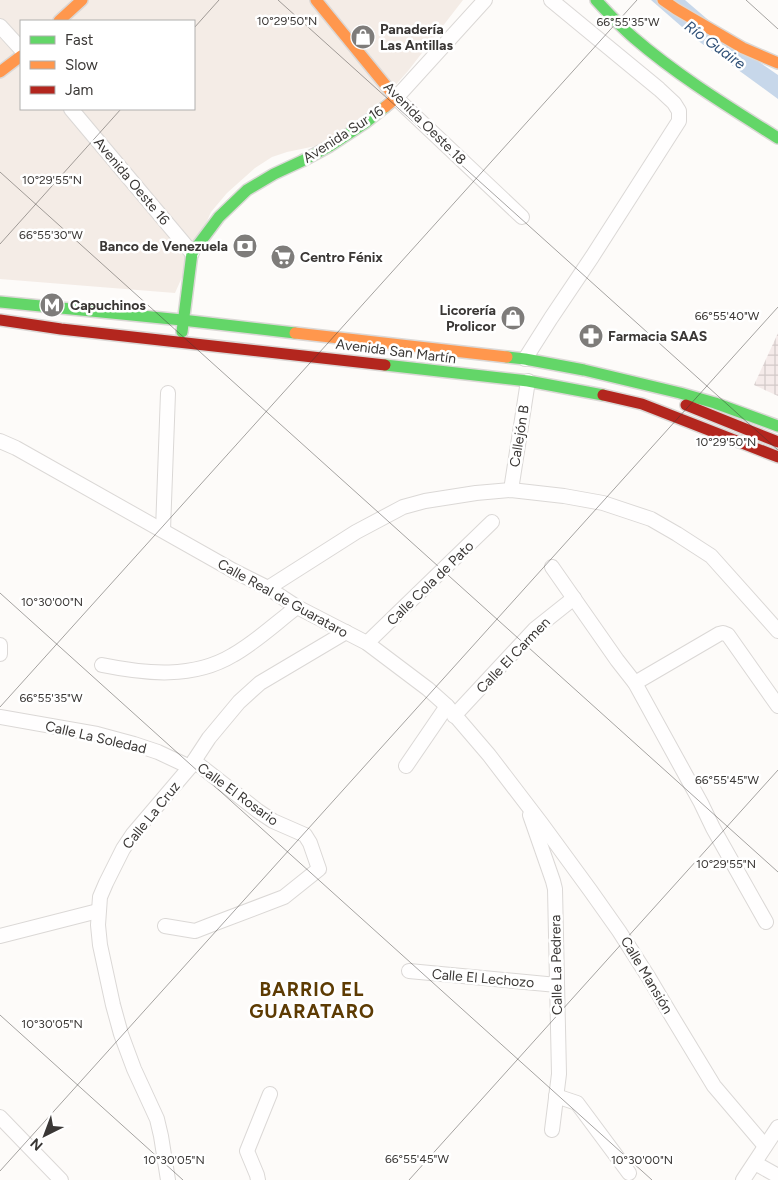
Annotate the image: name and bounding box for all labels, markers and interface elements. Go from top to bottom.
text: 10°29'50"N [257,14,317,28]
text: 66°55'35"W [596,15,660,29]
water label: Río Guaire [681,17,749,73]
legend [20,20,195,110]
place label: Panadería Las Antillas [380,21,453,54]
shop icon: Panadería Las Antillas [350,24,376,50]
text: Fast [65,31,94,49]
text: Slow [65,56,98,74]
street label: Avenida Oeste 18 [380,79,469,168]
text: Jam [65,81,93,99]
street label: Avenida Sur 16 [300,102,387,167]
street label: Avenida Oeste 16 [90,134,173,229]
text: 10°29'55"N [22,173,82,187]
text: 66°55'30"W [19,228,83,242]
bank icon: Banco de Venezuela [232,233,258,259]
place label: Banco de Venezuela [99,238,228,255]
supermarket icon: Centro Fénix [270,244,296,270]
place label: Centro Fénix [300,249,383,266]
metro station icon: Capuchinos [39,292,65,318]
place label: Capuchinos [70,297,146,314]
place label: Licorería Prolicor [440,302,497,335]
shop icon: Licorería Prolicor [500,305,526,331]
text: 66°55'40"W [695,309,760,323]
pharmacy icon: Farmacia SAAS [578,323,604,349]
place label: Farmacia SAAS [608,328,707,345]
street label: Avenida San Martín [335,336,457,367]
street label: Callejón B [506,404,533,468]
text: 10°29'50"N [696,435,756,449]
street label: Calle Cola de Pato [383,538,477,629]
street label: Calle Real de Guarataro [215,555,351,641]
text: 10°30'00"N [21,595,83,609]
street label: Calle El Carmen [473,614,554,697]
text: 66°55'35"W [19,691,83,705]
street label: Calle La Soledad [44,718,148,757]
street label: Calle El Rosario [194,759,282,829]
text: 66°55'45"W [695,773,759,787]
street label: Calle La Cruz [119,778,184,852]
text: 10°29'55"N [696,857,756,871]
street label: Calle La Pedrera [547,915,566,1015]
street label: Calle Mansión [617,934,676,1017]
street label: Calle El Lechozo [431,966,535,991]
district label: BARRIO EL GUARATARO [249,978,375,1023]
text: 10°30'05"N [21,1017,83,1031]
north arrow [20,1110,70,1160]
text: N [27,1134,46,1154]
text: 66°55'45"W [385,1152,449,1166]
text: 10°30'05"N [143,1153,205,1167]
text: 10°30'00"N [611,1153,673,1167]

